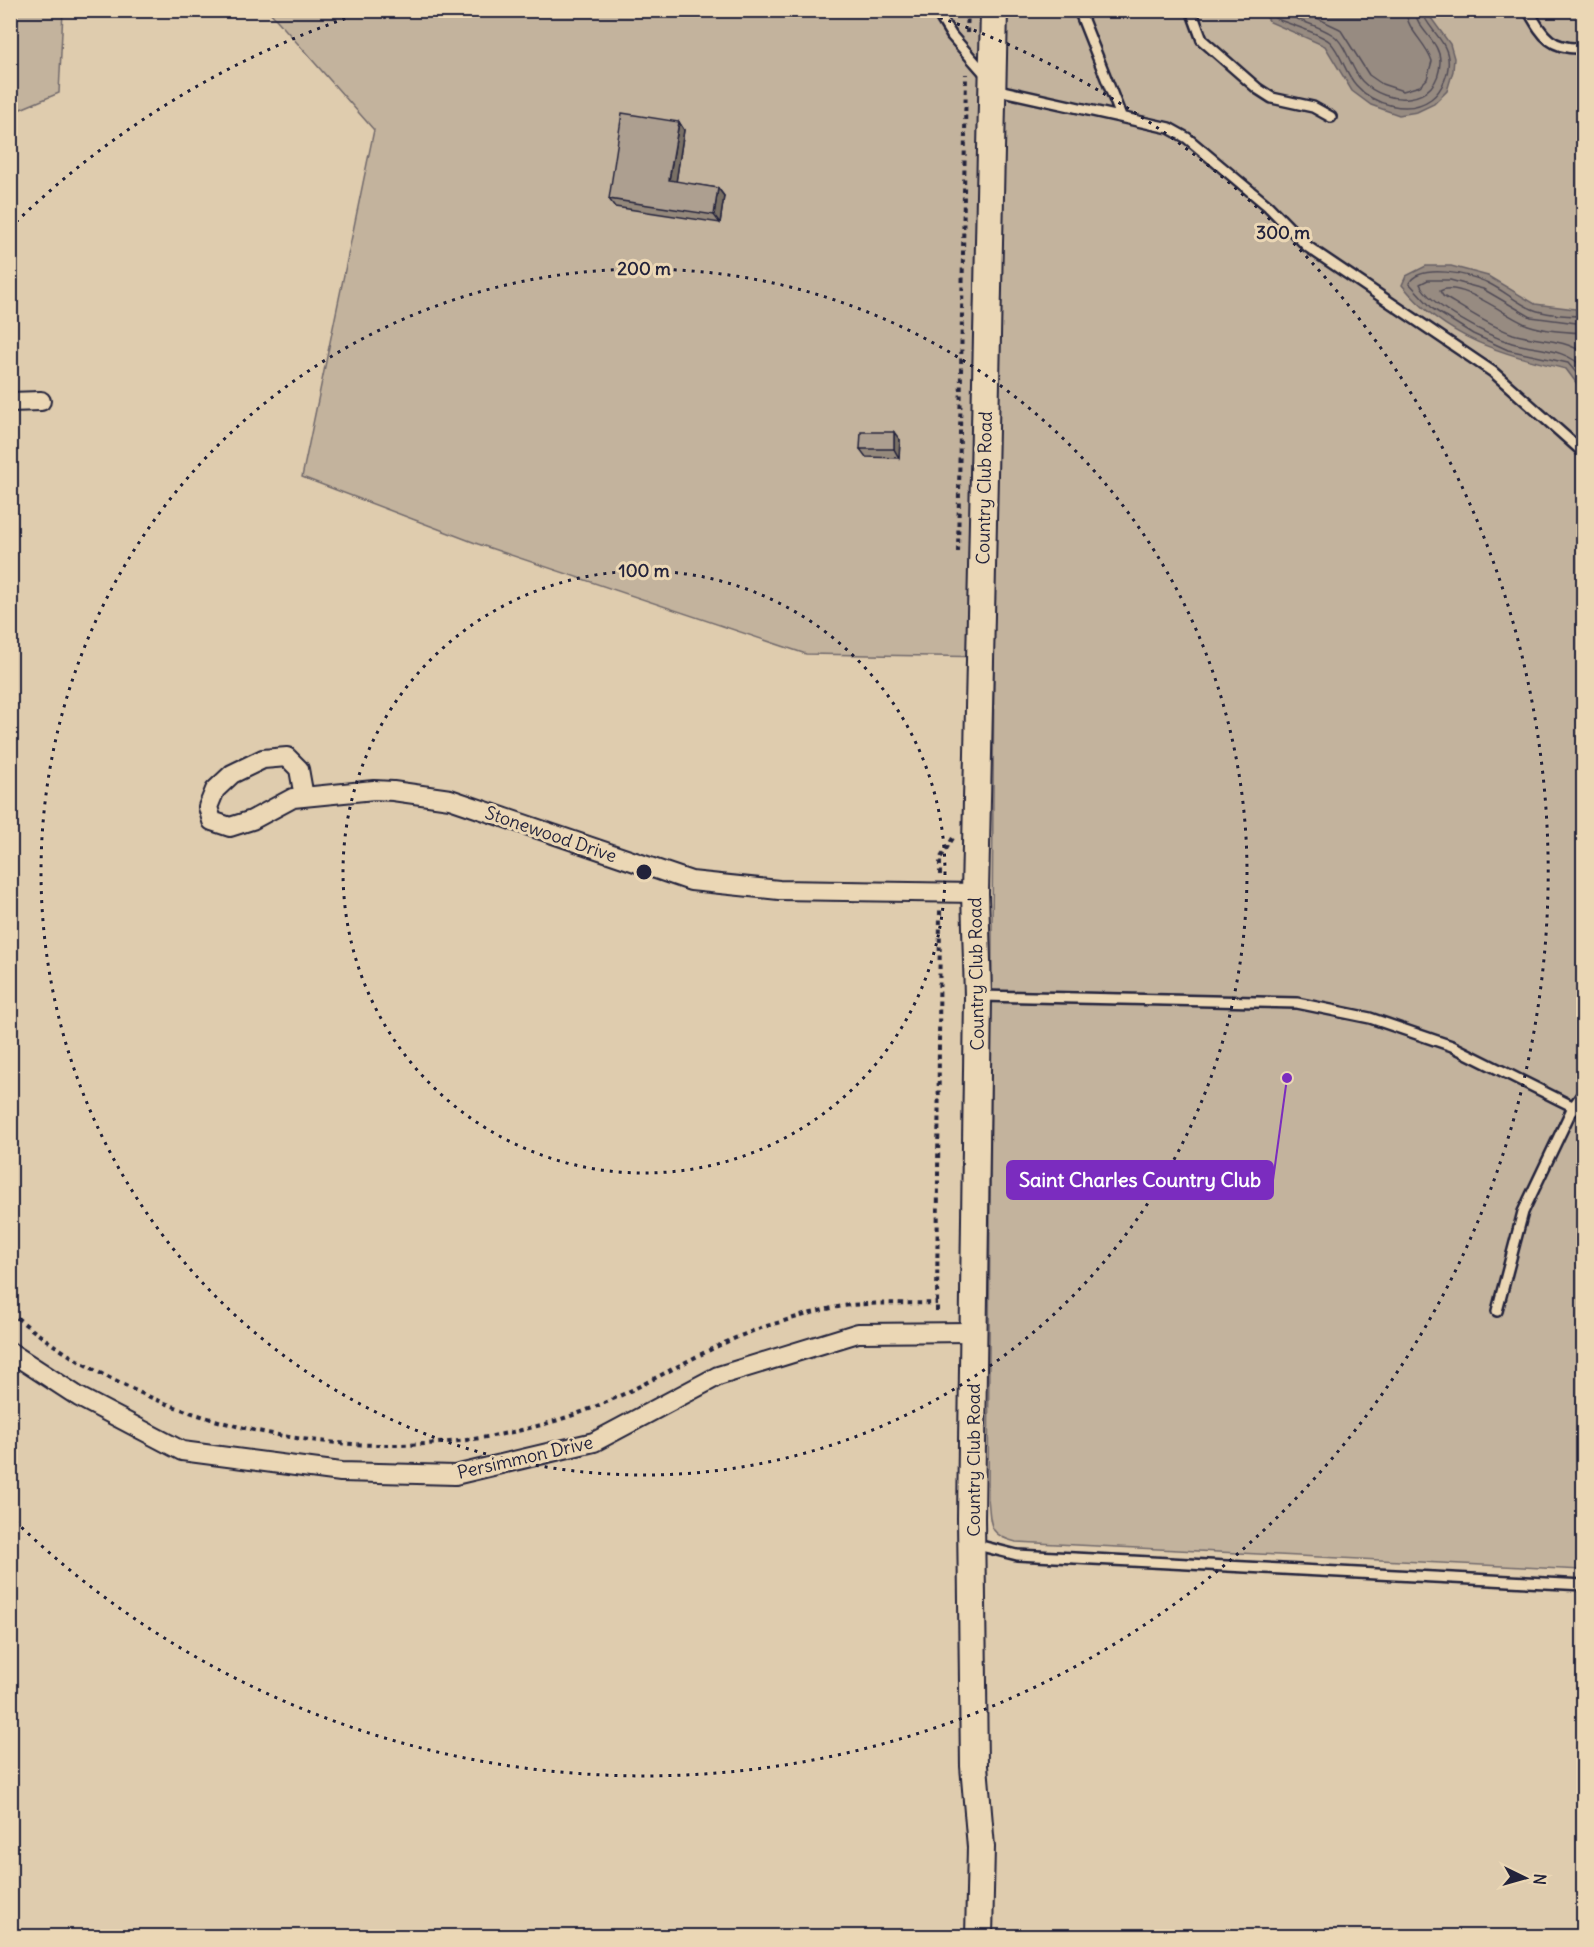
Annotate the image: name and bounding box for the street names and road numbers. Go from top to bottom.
street label: Country Club Road [971,411,997,565]
street label: Stonewood Drive [482,801,620,867]
street label: Country Club Road [963,897,989,1051]
street label: Country Club Road [962,1383,985,1537]
street label: Persimmon Drive [455,1430,595,1484]

